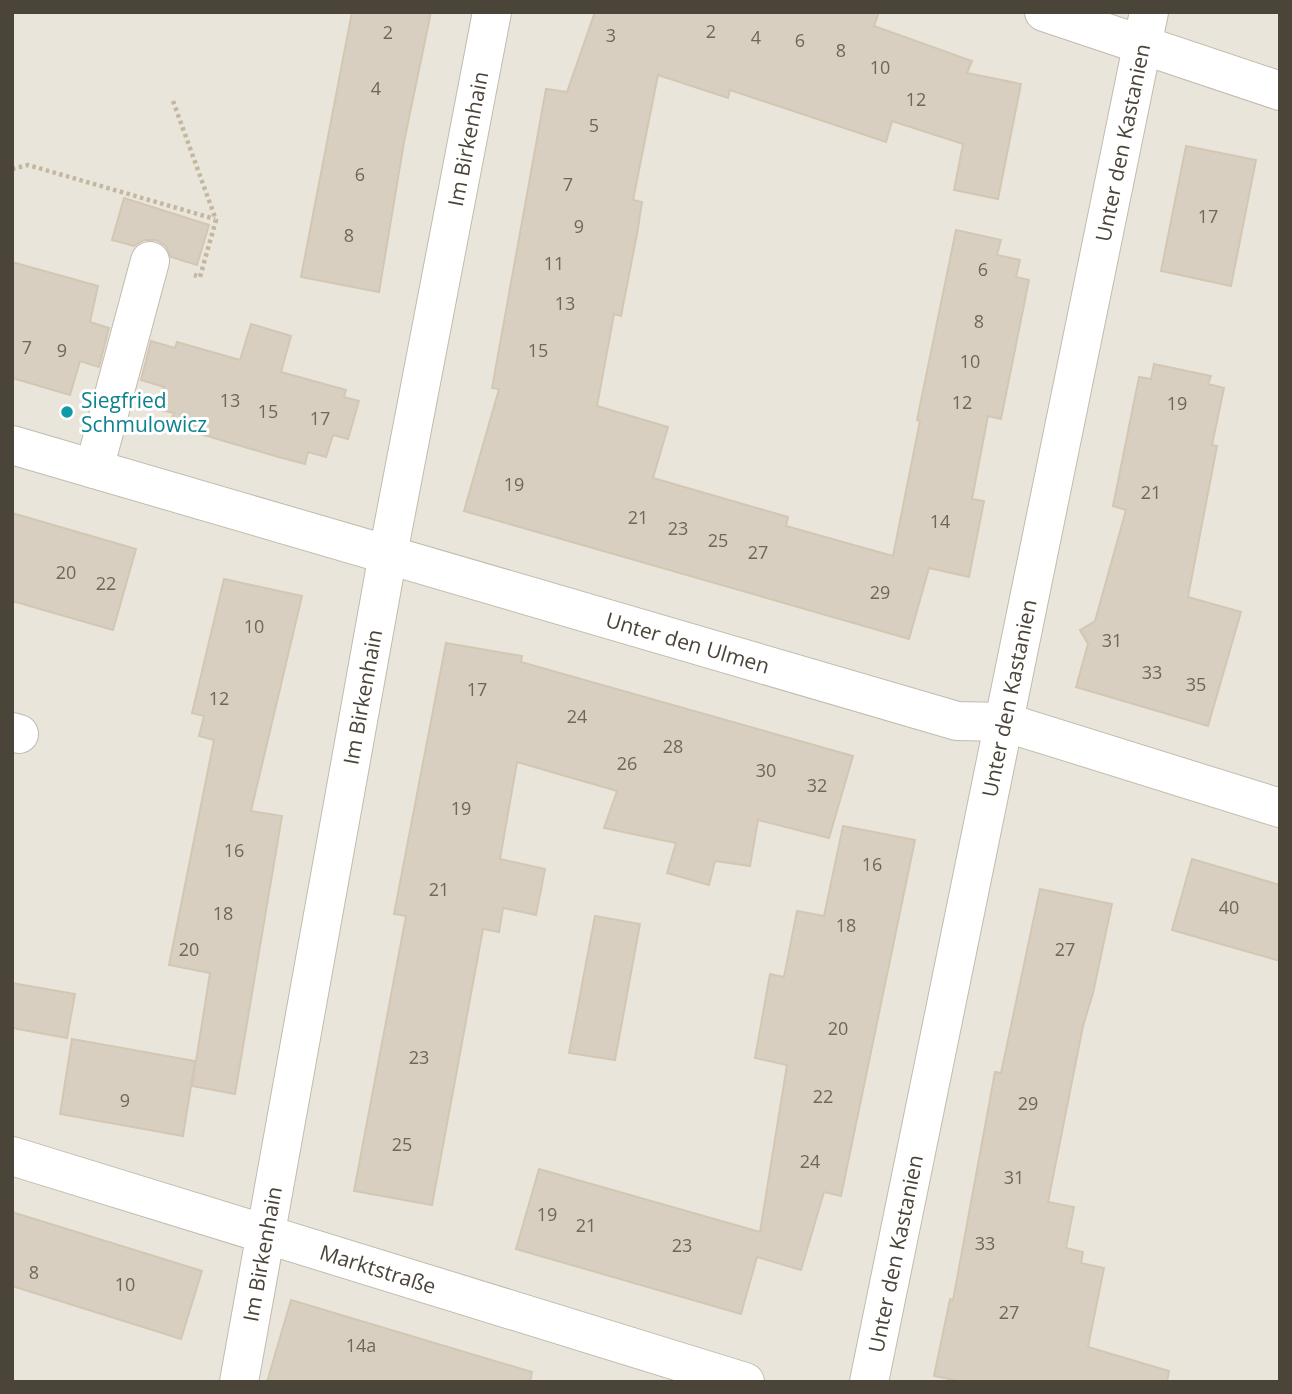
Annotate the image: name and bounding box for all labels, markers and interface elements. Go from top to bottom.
house number: 2 [706,19,716,43]
house number: 2 [383,20,393,44]
house number: 3 [606,23,616,47]
house number: 4 [751,25,761,49]
house number: 6 [795,28,805,52]
house number: 8 [836,38,846,62]
street label: Unter den Kastanien [1088,41,1156,244]
house number: 10 [870,55,890,79]
street label: Im Birkenhain [441,69,494,209]
house number: 4 [371,76,381,100]
house number: 12 [906,87,926,111]
house number: 5 [589,113,599,137]
house number: 6 [355,162,365,186]
house number: 7 [563,172,573,196]
house number: 17 [1198,204,1218,228]
house number: 9 [574,214,584,238]
house number: 8 [344,223,354,247]
house number: 11 [544,251,564,275]
house number: 6 [978,257,988,281]
house number: 13 [555,291,575,315]
house number: 8 [974,309,984,333]
house number: 7 [22,335,32,359]
house number: 9 [57,338,67,362]
house number: 15 [528,338,548,362]
house number: 10 [960,349,980,373]
place label: Siegfried Schmulowicz [81,386,207,438]
house number: 13 [220,388,240,412]
house number: 12 [952,390,972,414]
house number: 19 [1167,391,1187,415]
house number: 15 [258,399,278,423]
marker: Siegfried Schmulowicz [59,404,75,420]
house number: 17 [310,406,330,430]
house number: 19 [504,472,524,496]
house number: 21 [1141,480,1161,504]
house number: 21 [628,505,648,529]
house number: 14 [930,509,950,533]
house number: 23 [668,516,688,540]
house number: 25 [708,528,728,552]
house number: 27 [748,540,768,564]
house number: 20 [56,560,76,584]
house number: 22 [96,571,116,595]
house number: 29 [870,580,890,604]
street label: Unter den Kastanien [975,597,1043,799]
street label: Unter den Ulmen [603,605,773,680]
house number: 10 [244,614,264,638]
street label: Im Birkenhain [336,627,388,767]
house number: 31 [1102,628,1122,652]
house number: 33 [1142,660,1162,684]
house number: 35 [1186,672,1206,696]
house number: 17 [467,677,487,701]
house number: 12 [209,686,229,710]
house number: 24 [567,704,587,728]
house number: 28 [663,734,683,758]
house number: 26 [617,751,637,775]
house number: 30 [756,758,776,782]
house number: 32 [807,773,827,797]
house number: 19 [451,796,471,820]
house number: 16 [224,838,244,862]
house number: 16 [862,852,882,876]
house number: 21 [429,877,449,901]
house number: 40 [1219,895,1239,919]
house number: 18 [213,901,233,925]
house number: 18 [836,913,856,937]
house number: 20 [179,937,199,961]
house number: 27 [1055,937,1075,961]
house number: 20 [828,1016,848,1040]
house number: 23 [409,1045,429,1069]
house number: 22 [813,1084,833,1108]
house number: 9 [120,1088,130,1112]
house number: 29 [1018,1091,1038,1115]
house number: 25 [392,1132,412,1156]
house number: 24 [800,1149,820,1173]
street label: Unter den Kastanien [861,1152,929,1355]
house number: 31 [1004,1165,1024,1189]
street label: Im Birkenhain [236,1184,288,1324]
house number: 19 [537,1202,557,1226]
house number: 21 [576,1213,596,1237]
house number: 33 [975,1231,995,1255]
house number: 23 [672,1233,692,1257]
street label: Marktstraße [316,1238,440,1300]
house number: 8 [29,1260,39,1284]
house number: 10 [115,1272,135,1296]
house number: 27 [999,1300,1019,1324]
house number: 14a [346,1333,376,1357]

